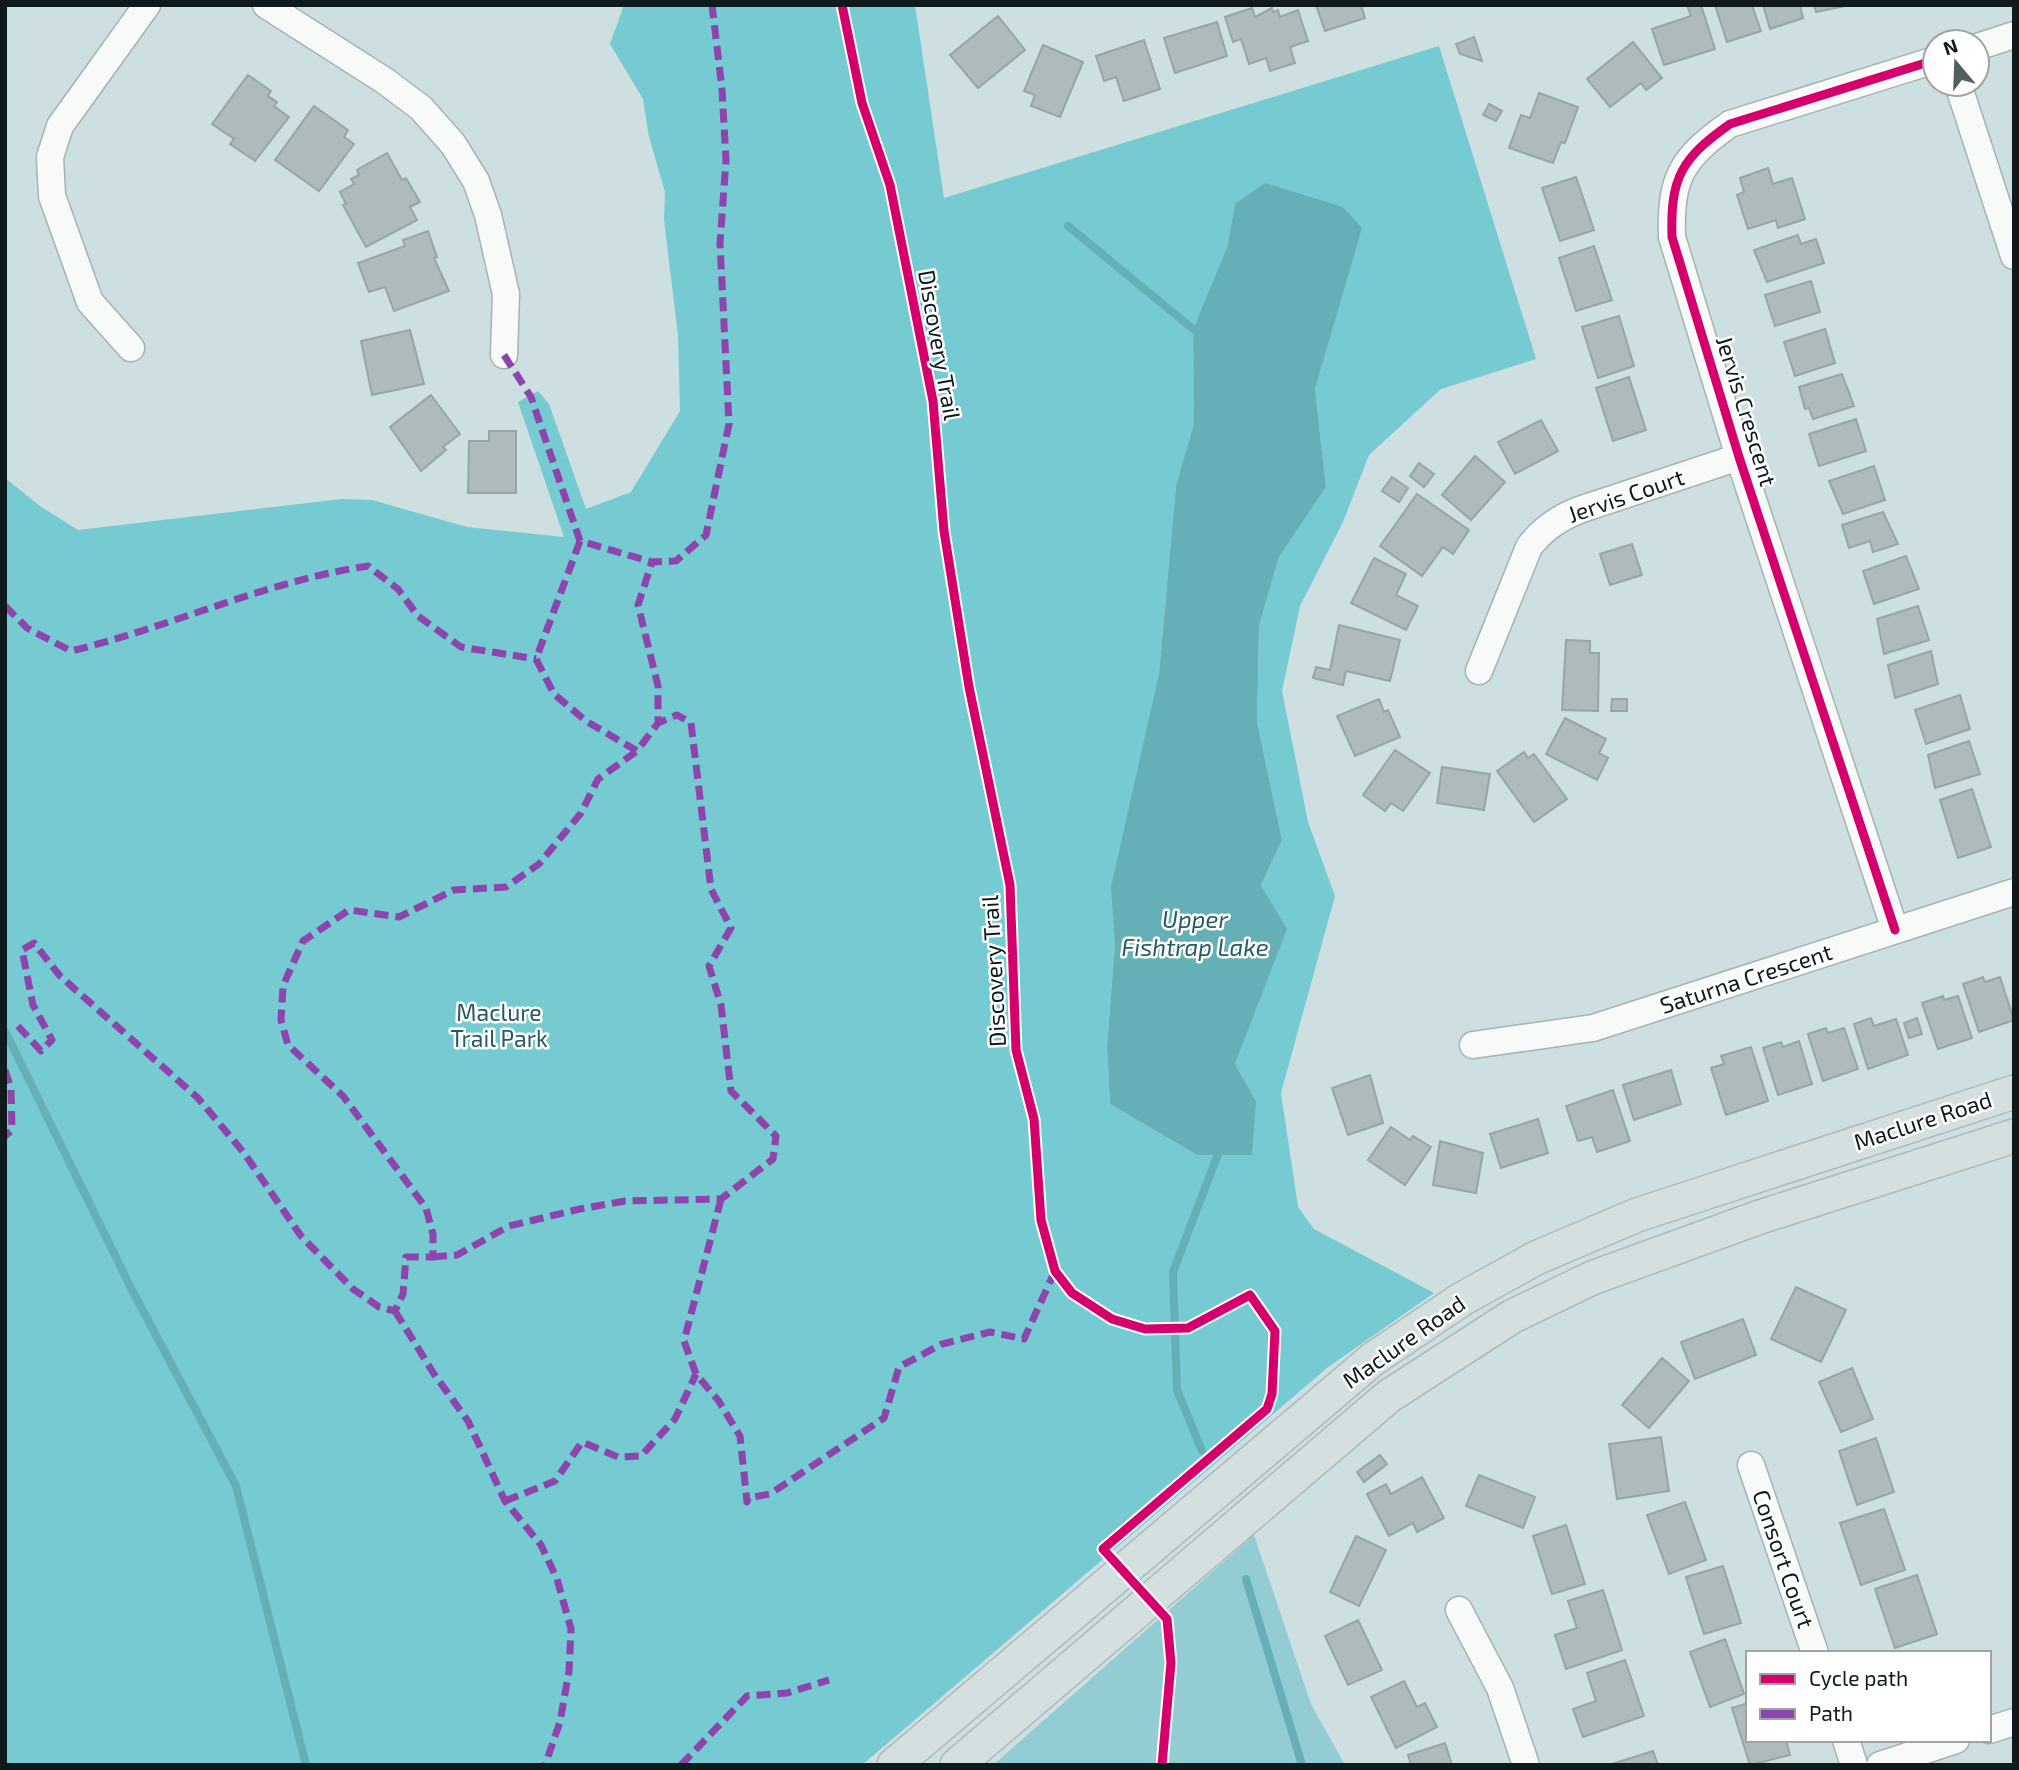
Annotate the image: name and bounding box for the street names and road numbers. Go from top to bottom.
street label: Discovery Trail [913,267,967,422]
street label: Jervis Crescent [1711,332,1783,489]
street label: Jervis Court [1564,462,1688,528]
street label: Discovery Trail [975,894,1011,1048]
street label: Saturna Crescent [1656,937,1836,1019]
street label: Maclure Road [1850,1085,1995,1156]
street label: Maclure Road [1337,1289,1470,1394]
street label: Consort Court [1747,1486,1821,1632]

